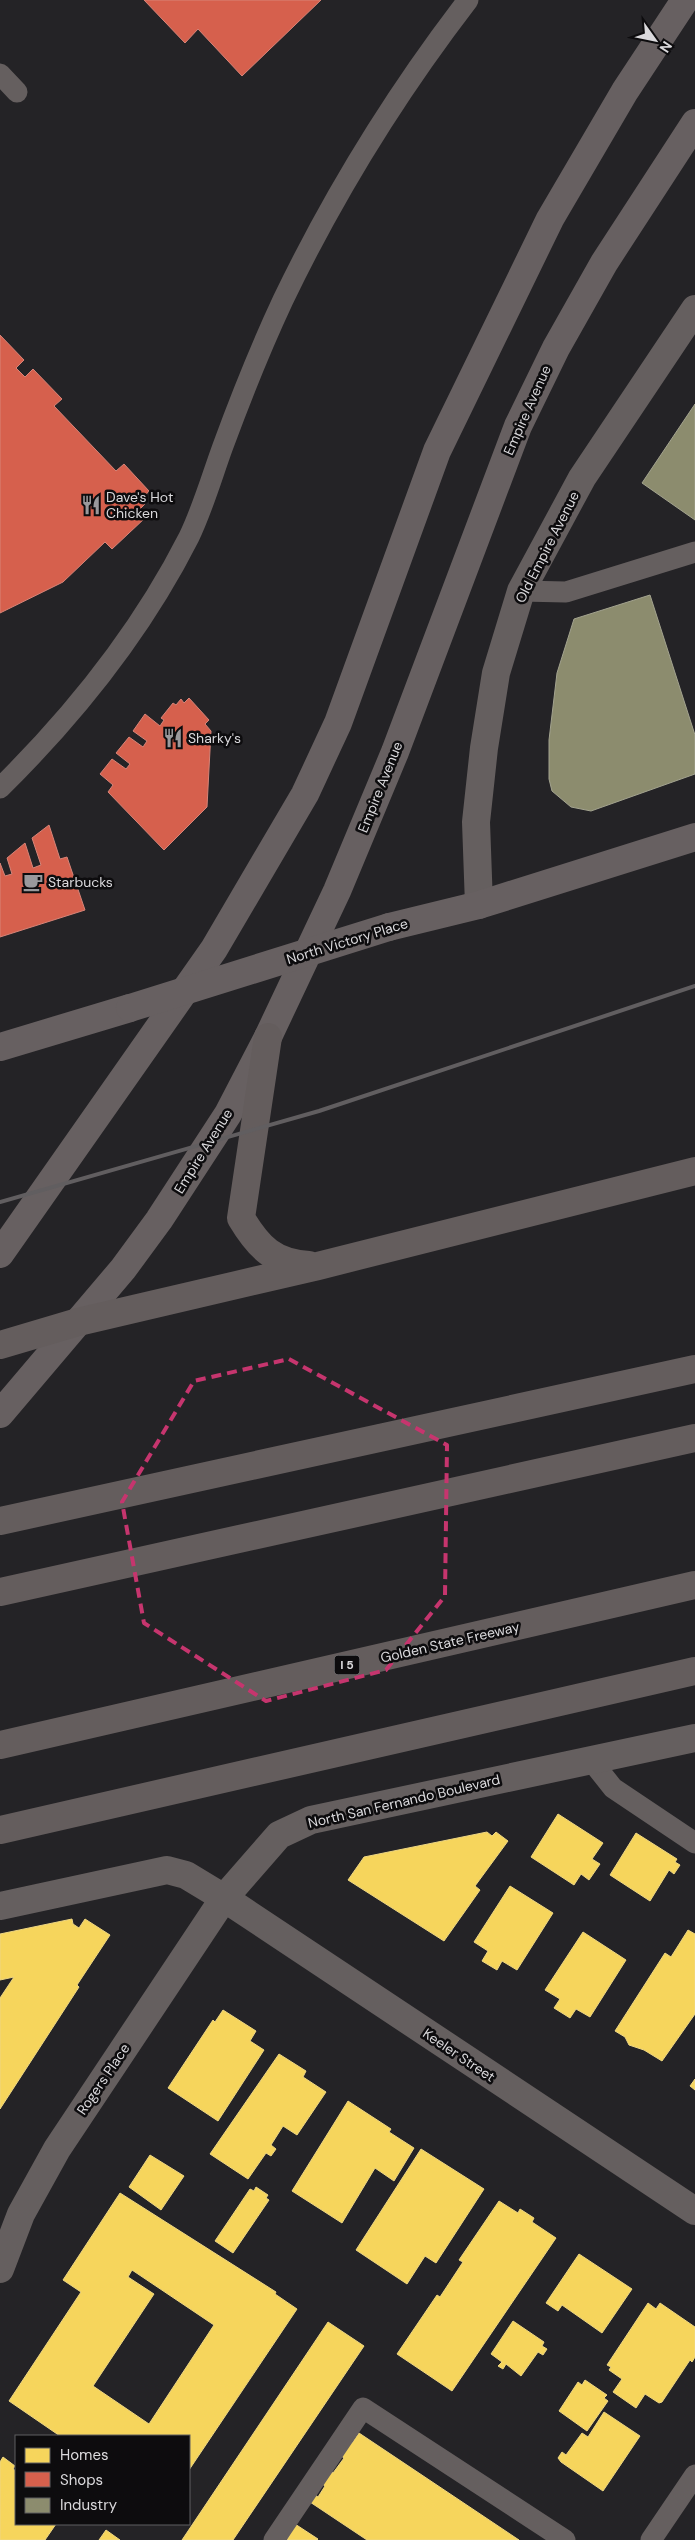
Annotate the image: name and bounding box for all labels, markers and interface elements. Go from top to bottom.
north arrow [630,15,680,65]
text: N [656,38,676,56]
street label: Empire Avenue [499,362,555,458]
place label: Dave's Hot Chicken [106,488,173,522]
street label: Old Empire Avenue [511,488,583,606]
restaurant icon: Dave's Hot Chicken [80,494,102,516]
restaurant icon: Sharky's [162,727,184,749]
place label: Sharky's [188,729,241,747]
street label: Empire Avenue [354,739,406,835]
cafe icon: Starbucks [22,871,44,893]
place label: Starbucks [48,873,113,891]
street label: North Victory Place [284,914,410,968]
street label: Empire Avenue [170,1105,236,1197]
street label: Golden State Freeway [379,1617,521,1667]
road number: I 5 [334,1656,360,1674]
street label: North San Fernando Boulevard [306,1770,502,1832]
street label: Keeler Street [419,2024,499,2086]
street label: Rogers Place [73,2040,133,2118]
legend [15,2435,190,2525]
text: Homes [60,2445,109,2465]
text: Shops [60,2470,103,2490]
text: Industry [60,2495,118,2515]

